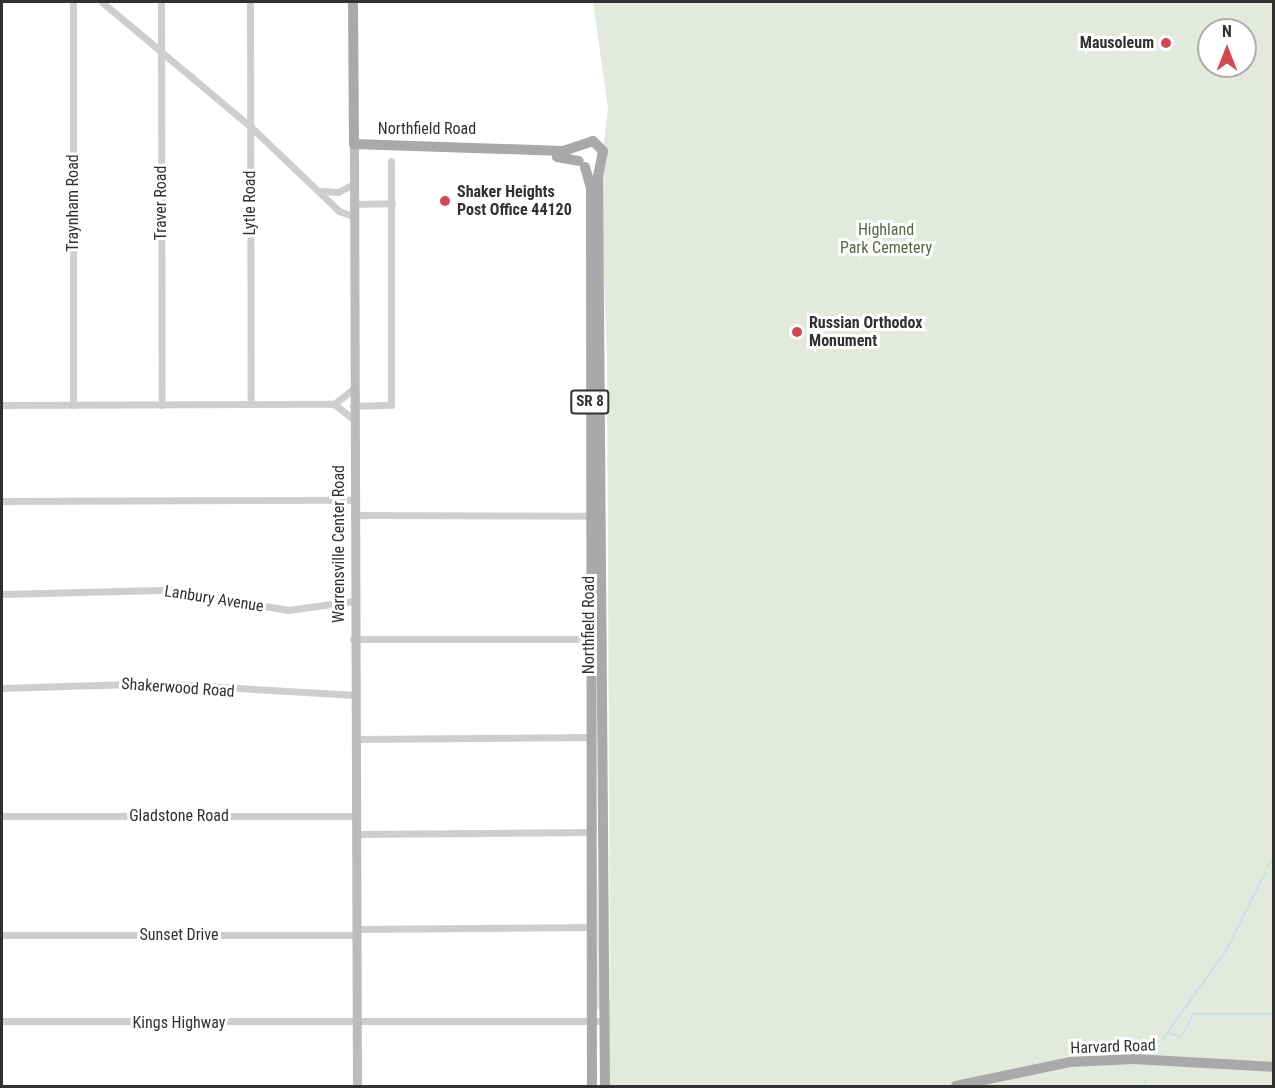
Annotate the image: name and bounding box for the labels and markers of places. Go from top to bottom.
place label: Mausoleum [1080,33,1154,53]
marker: Mausoleum [1159,36,1173,50]
place label: Shaker Heights Post Office 44120 [457,182,572,220]
marker: Shaker Heights Post Office 44120 [438,194,452,208]
place label: Russian Orthodox Monument [809,313,922,351]
marker: Russian Orthodox Monument [790,325,804,339]

